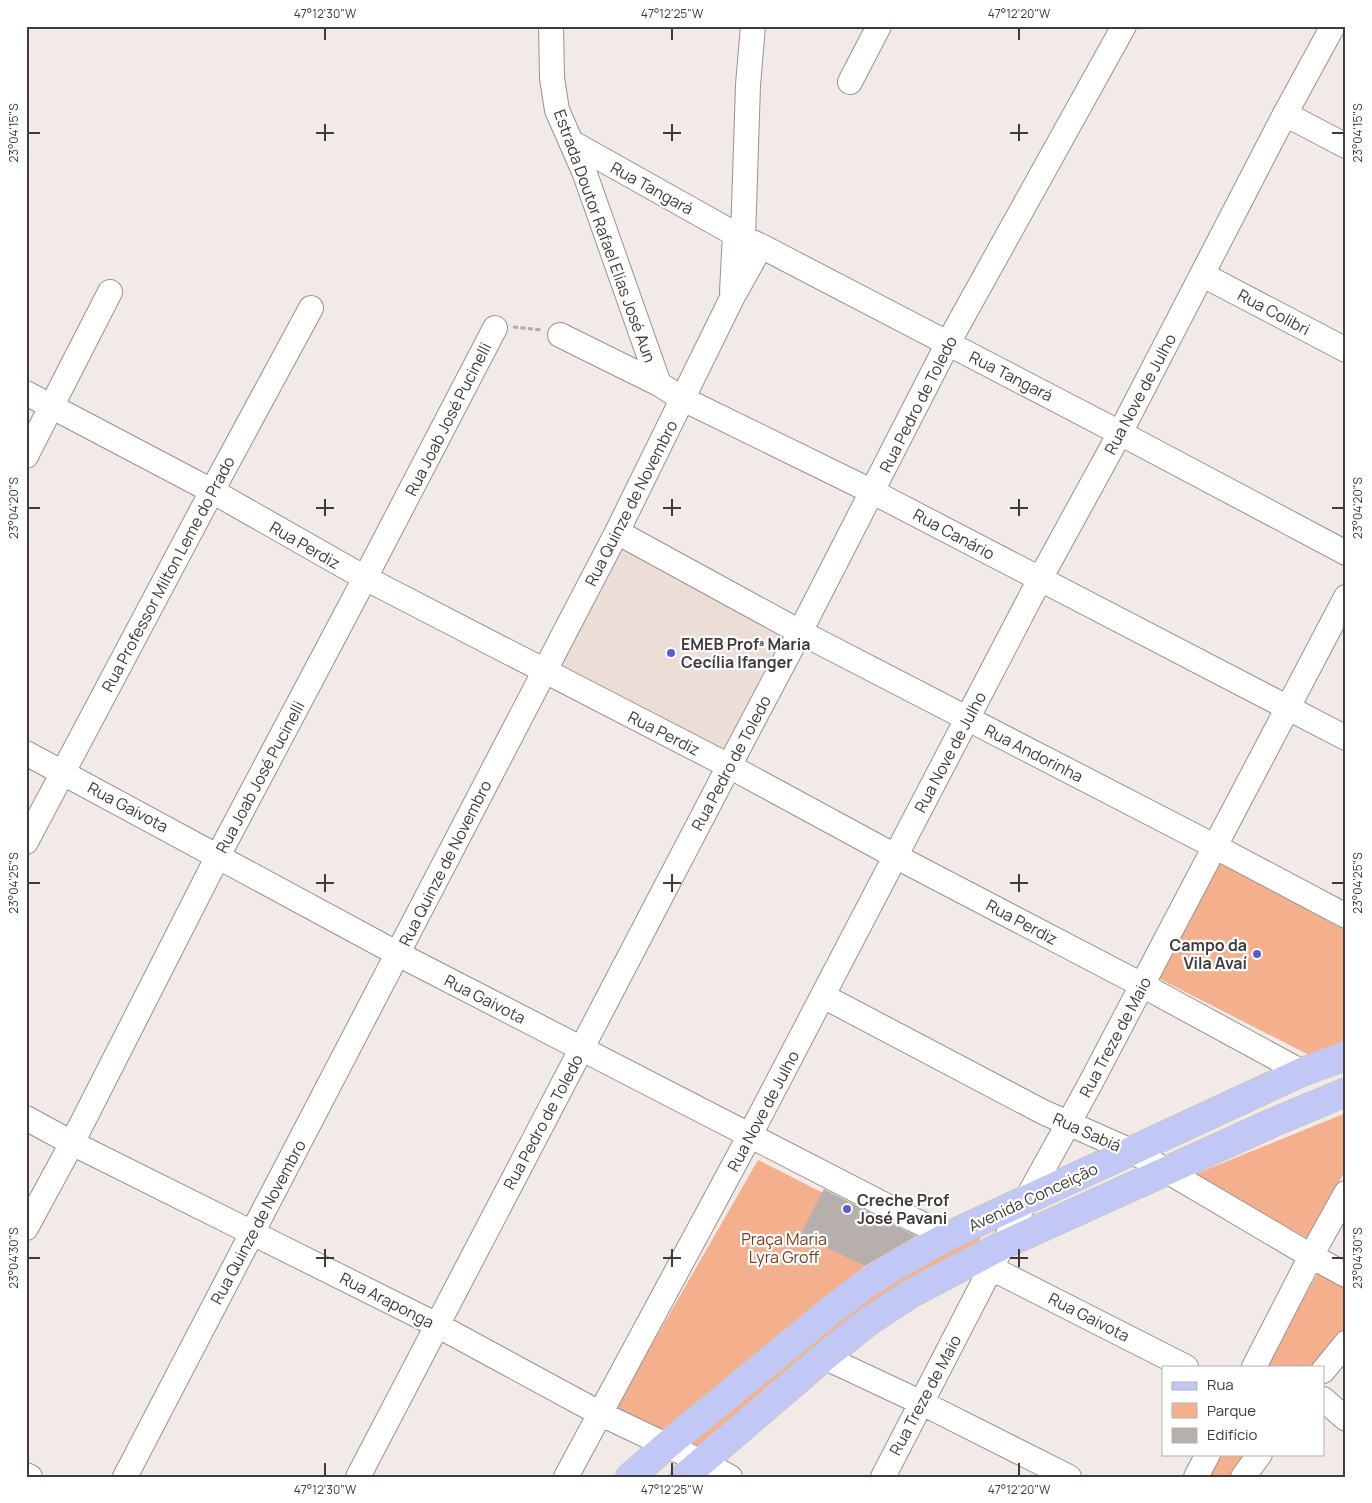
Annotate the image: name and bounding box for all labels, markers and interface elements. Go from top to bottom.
text: 47°12'30"W [294,5,357,22]
text: 47°12'25"W [641,5,704,22]
text: 47°12'20"W [988,5,1051,22]
text: 23°04'15"S [5,103,22,163]
text: 23°04'15"S [1349,103,1366,163]
street label: Estrada Doutor Rafael Elias José Aun [549,106,661,366]
street label: Rua Tangará [607,156,697,220]
street label: Rua Colibri [1234,284,1314,340]
street label: Rua Nove de Julho [1099,330,1181,458]
street label: Rua Pedro de Toledo [874,332,962,476]
street label: Rua Joab José Pucinelli [400,339,496,499]
street label: Rua Tangará [965,345,1057,407]
street label: Rua Quinze de Novembro [580,416,682,590]
street label: Rua Professor Milton Leme do Prado [96,452,240,696]
text: 23°04'20"S [5,477,22,539]
text: 23°04'20"S [1349,477,1366,539]
street label: Rua Canário [909,503,999,565]
street label: Rua Perdiz [266,516,344,574]
place label: EMEB Profª Maria Cecília Ifanger [681,633,810,673]
marker: EMEB Profª Maria Cecília Ifanger [665,647,677,659]
street label: Rua Nove de Julho [909,688,991,816]
street label: Rua Pedro de Toledo [686,692,776,834]
street label: Rua Joab José Pucinelli [211,697,309,857]
street label: Rua Perdiz [624,706,704,760]
street label: Rua Andorinha [981,719,1087,787]
street label: Rua Quinze de Novembro [394,776,496,950]
street label: Rua Gaivota [84,777,172,837]
text: 23°04'25"S [5,852,22,914]
text: 23°04'25"S [1349,852,1366,914]
street label: Rua Perdiz [982,894,1062,950]
place label: Campo da Vila Avaí [1170,934,1248,974]
marker: Campo da Vila Avaí [1251,948,1263,960]
street label: Rua Gaivota [441,969,529,1029]
street label: Rua Treze de Maio [1074,973,1156,1101]
street label: Rua Nove de Julho [722,1047,804,1175]
street label: Rua Pedro de Toledo [498,1051,588,1193]
street label: Rua Sabiá [1049,1107,1125,1157]
street label: Rua Quinze de Novembro [205,1136,311,1308]
street label: Avenida Conceição [965,1157,1101,1237]
place label: Creche Prof José Pavani [857,1189,949,1229]
marker: Creche Prof José Pavani [841,1203,853,1215]
text: 23°04'30"S [5,1227,22,1289]
text: 23°04'30"S [1349,1227,1366,1289]
park label: Praça Maria Lyra Groff [741,1228,827,1268]
street label: Rua Araponga [336,1267,438,1333]
street label: Rua Gaivota [1045,1287,1133,1347]
street label: Rua Treze de Maio [884,1331,966,1459]
legend [1162,1366,1324,1456]
text: Rua [1207,1374,1234,1395]
text: Parque [1207,1400,1256,1421]
text: Edifício [1207,1424,1258,1445]
text: 47°12'30"W [294,1481,357,1498]
text: 47°12'25"W [641,1481,704,1498]
text: 47°12'20"W [988,1481,1051,1498]

